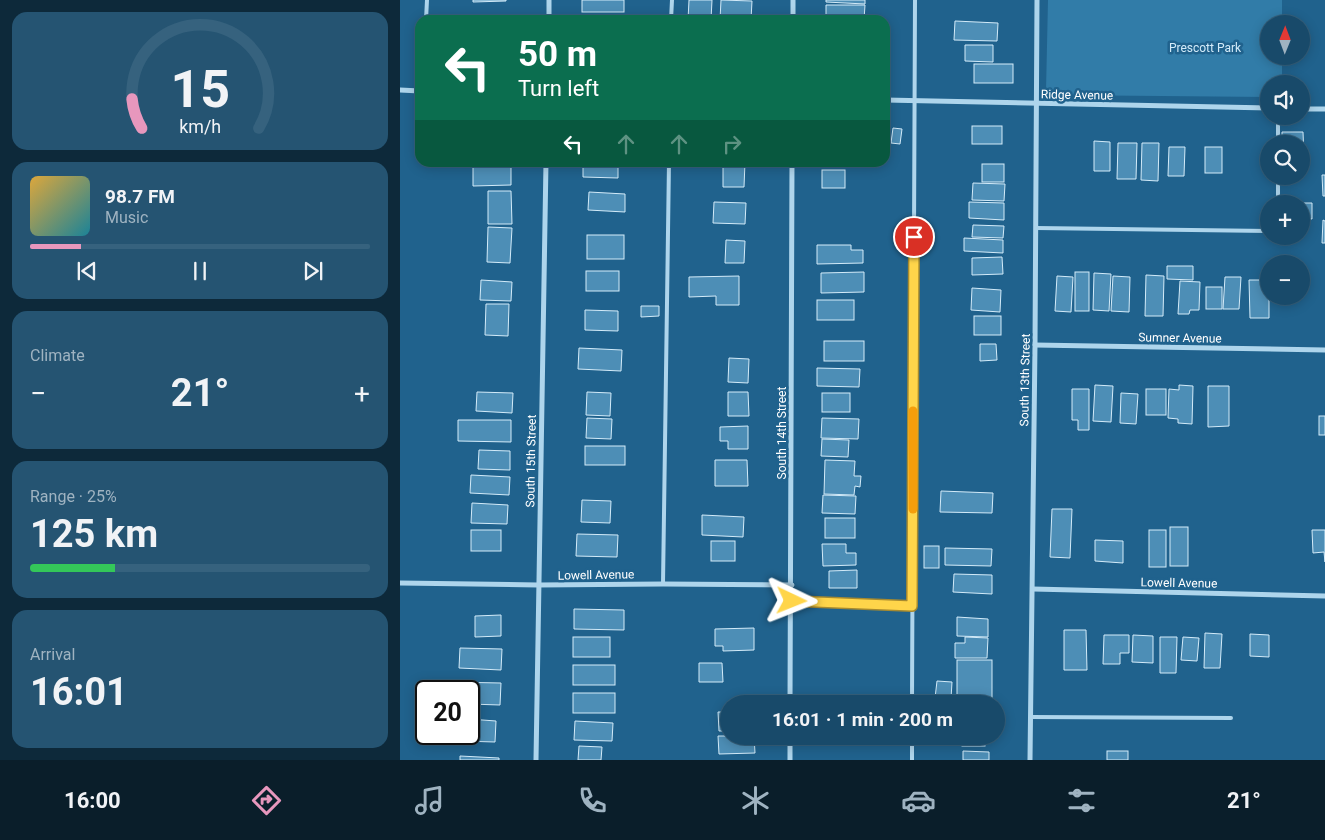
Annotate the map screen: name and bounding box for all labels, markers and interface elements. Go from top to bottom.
north arrow [1260,15,1310,65]
map controls [1260,15,1310,305]
text: 50 m [518,34,597,75]
icon: left [435,35,500,100]
park label: Prescott Park [1169,41,1242,55]
text: 15 [170,59,230,120]
button: sound [1260,75,1310,125]
text: Turn left [518,76,599,101]
street label: Ridge Avenue [1041,87,1113,103]
text: km/h [179,116,221,137]
icon: left [559,130,587,158]
icon: ahead [612,130,640,158]
icon: ahead [665,130,693,158]
icon: right [718,130,746,158]
button: search [1260,135,1310,185]
text: 98.7 FM [105,185,175,208]
button: + [1260,195,1310,245]
text: Music [105,208,148,227]
pin [893,216,935,258]
icon: arrive [900,223,928,251]
button: − [1260,255,1310,305]
icon: previous [73,257,101,285]
icon: pause [186,257,214,285]
icon: next [299,257,327,285]
street label: Sumner Avenue [1138,330,1222,346]
street label: South 13th Street [1017,333,1033,426]
text: Climate [30,346,85,365]
text: 21° [171,371,229,415]
text: − [30,377,46,410]
text: + [354,377,370,410]
street label: South 14th Street [775,387,789,479]
street label: South 15th Street [523,414,539,507]
text: Range · 25% [30,487,117,506]
text: 125 km [30,512,158,556]
street label: Lowell Avenue [558,567,634,583]
position arrow [765,574,817,626]
street label: Lowell Avenue [1141,575,1217,591]
text: Arrival [30,645,75,664]
text: 16:01 [30,670,128,714]
speed limit sign: 20 [415,680,480,745]
text: 16:01 · 1 min · 200 m [772,708,953,731]
icon: directions [249,783,284,818]
icon: music [412,783,447,818]
icon: phone [575,783,610,818]
icon: climate [738,783,773,818]
icon: car [901,783,936,818]
icon: filters [1064,783,1099,818]
text: 16:00 [64,788,121,813]
text: 21° [1227,788,1261,813]

